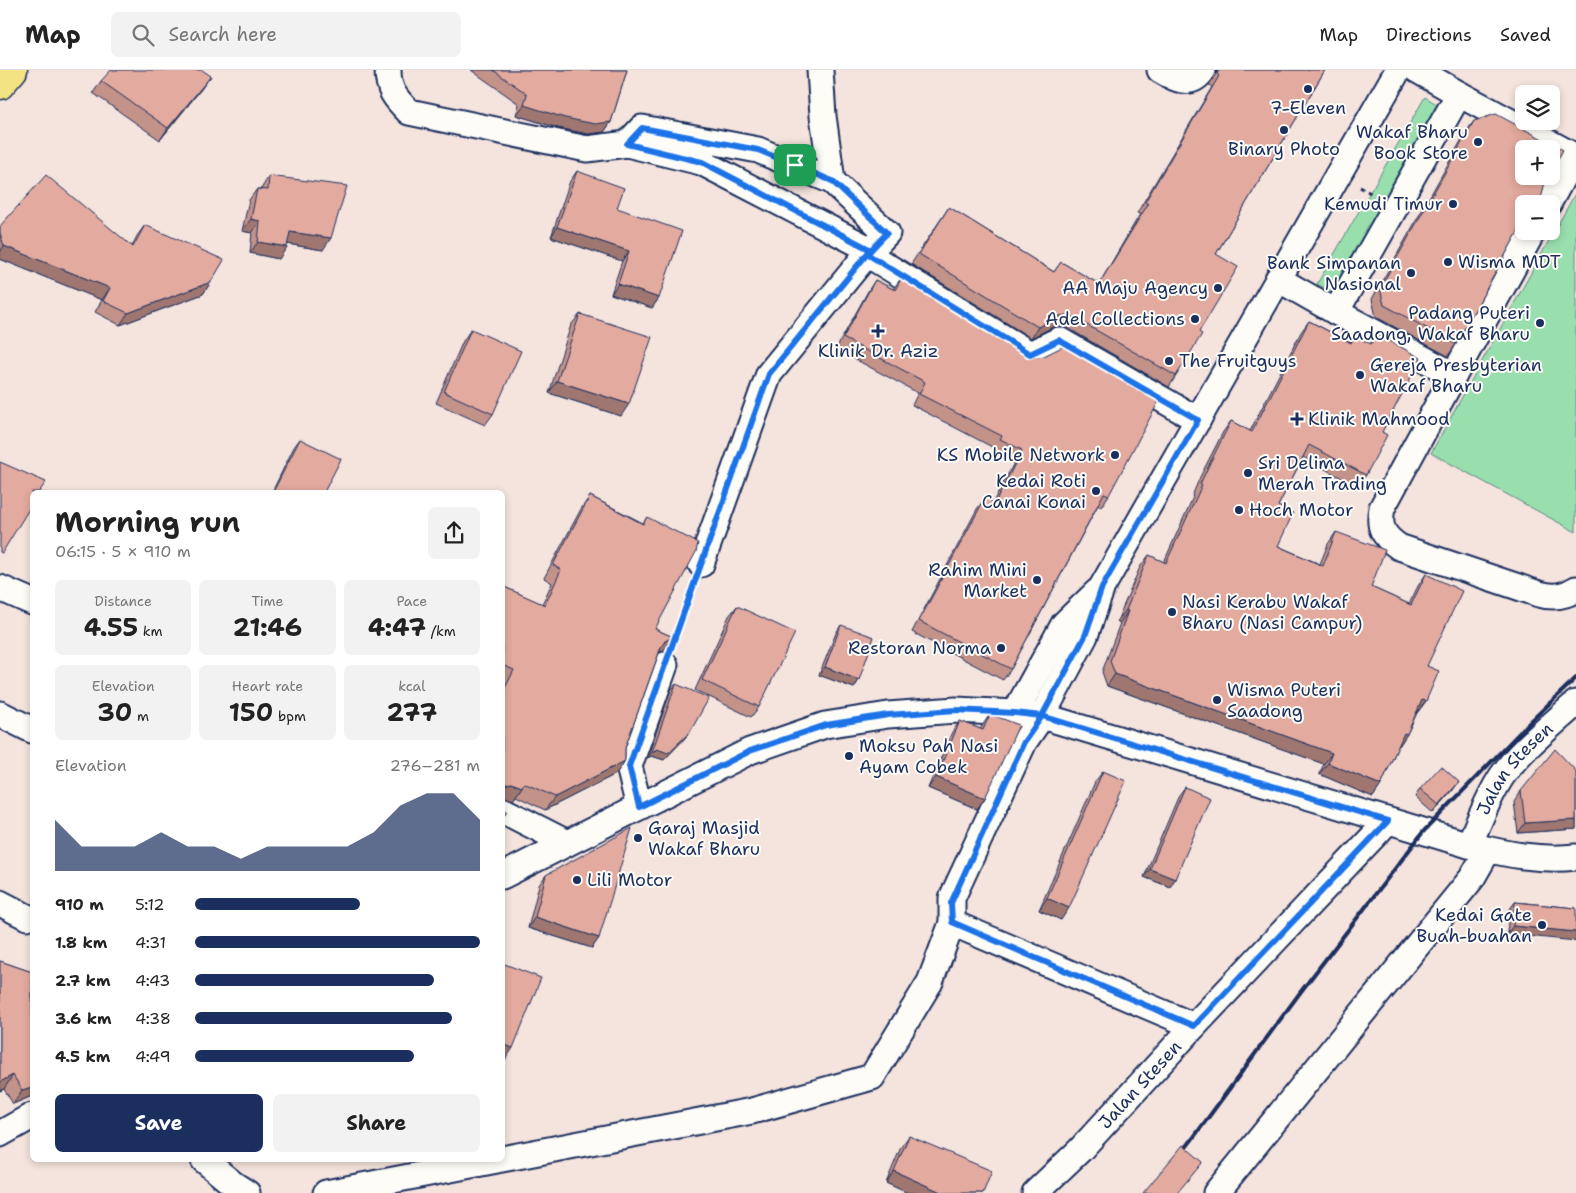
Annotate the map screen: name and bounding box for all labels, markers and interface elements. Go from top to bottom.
search box [111,12,461,57]
text: Map [25,19,81,51]
icon: search [129,21,157,49]
text: Search here [169,22,277,47]
text: Map [1320,23,1358,47]
text: Directions [1386,23,1472,47]
text: Saved [1500,23,1551,47]
marker: 7-Eleven [1302,83,1314,95]
map controls [1515,85,1560,240]
button: layers [1515,85,1560,130]
place label: 7-Eleven [1270,96,1346,120]
place label: Wakaf Bharu Book Store [1356,120,1468,165]
marker: Binary Photo [1278,124,1290,136]
marker: Wakaf Bharu Book Store [1472,136,1484,148]
place label: Binary Photo [1228,137,1340,161]
button: + [1515,140,1560,185]
pin [774,144,816,186]
icon: arrive [781,151,809,179]
place label: Kemudi Timur [1324,192,1443,216]
button: − [1515,195,1560,240]
marker: Kemudi Timur [1447,198,1459,210]
place label: Wisma MDT [1458,250,1561,274]
place label: Bank Simpanan Nasional [1267,251,1402,296]
marker: Wisma MDT [1442,256,1454,268]
marker: Bank Simpanan Nasional [1405,267,1417,279]
place label: AA Maju Agency [1062,276,1208,300]
marker: AA Maju Agency [1212,282,1224,294]
place label: Padang Puteri Saadong, Wakaf Bharu [1331,301,1530,346]
place label: Adel Collections [1045,307,1185,331]
marker: Adel Collections [1189,313,1201,325]
marker: Padang Puteri Saadong, Wakaf Bharu [1534,317,1546,329]
marker: Klinik Dr. Aziz [871,324,885,338]
place label: Klinik Dr. Aziz [818,339,938,363]
place label: The Fruitguys [1179,349,1297,373]
place label: Gereja Presbyterian Wakaf Bharu [1370,353,1542,398]
marker: The Fruitguys [1163,355,1175,367]
marker: Gereja Presbyterian Wakaf Bharu [1354,369,1366,381]
place label: Klinik Mahmood [1308,407,1450,431]
marker: Klinik Mahmood [1290,412,1304,426]
place label: KS Mobile Network [937,443,1105,467]
marker: KS Mobile Network [1109,449,1121,461]
place label: Sri Delima Merah Trading [1258,451,1387,496]
marker: Sri Delima Merah Trading [1242,467,1254,479]
place label: Kedai Roti Canai Konai [982,469,1086,514]
marker: Kedai Roti Canai Konai [1090,485,1102,497]
place label: Hoch Motor [1249,498,1354,522]
text: Morning run [55,503,240,541]
marker: Hoch Motor [1233,504,1245,516]
button: share [428,507,480,559]
text: 06:15 · 5 × 910 m [55,541,191,562]
place label: Rahim Mini Market [928,558,1027,603]
marker: Rahim Mini Market [1031,574,1043,586]
place label: Nasi Kerabu Wakaf Bharu (Nasi Campur) [1182,590,1362,635]
text: Distance [94,592,152,610]
text: Time [251,592,284,610]
text: Pace [396,592,427,610]
marker: Nasi Kerabu Wakaf Bharu (Nasi Campur) [1166,606,1178,618]
text: 4.55 [84,610,138,644]
text: 21:46 [233,610,302,644]
text: 4:47 [368,610,426,644]
text: km [138,622,163,640]
text: /km [426,622,456,640]
place label: Restoran Norma [848,636,991,660]
marker: Restoran Norma [995,642,1007,654]
text: Elevation [92,677,155,695]
text: Heart rate [232,677,303,695]
text: kcal [398,677,425,695]
place label: Wisma Puteri Saadong [1227,678,1341,723]
marker: Wisma Puteri Saadong [1211,694,1223,706]
text: 30 [97,695,132,729]
text: 150 [229,695,273,729]
text: 277 [387,695,437,729]
text: m [132,707,149,725]
text: bpm [273,707,306,725]
street label: Jalan Stesen [1471,717,1558,819]
place label: Moksu Pah Nasi Ayam Cobek [859,734,998,779]
marker: Moksu Pah Nasi Ayam Cobek [843,750,855,762]
text: Elevation [55,755,127,776]
text: 276–281 m [390,755,480,776]
place label: Garaj Masjid Wakaf Bharu [648,816,760,861]
marker: Garaj Masjid Wakaf Bharu [632,832,644,844]
place label: Lili Motor [587,868,672,892]
marker: Lili Motor [571,874,583,886]
text: 910 m [55,894,104,915]
text: 5:12 [135,894,165,915]
place label: Kedai Gate Buah-buahan [1417,903,1532,948]
marker: Kedai Gate Buah-buahan [1536,919,1548,931]
text: 1.8 km [55,932,107,953]
text: 4:31 [135,932,166,953]
text: 2.7 km [55,970,110,991]
text: 4:43 [135,970,170,991]
text: 3.6 km [55,1008,112,1029]
text: 4:38 [135,1008,171,1029]
street label: Jalan Stesen [1093,1035,1187,1134]
text: 4.5 km [55,1046,110,1067]
text: 4:49 [135,1046,171,1067]
button: Save [55,1094,263,1152]
button: Share [273,1094,480,1152]

